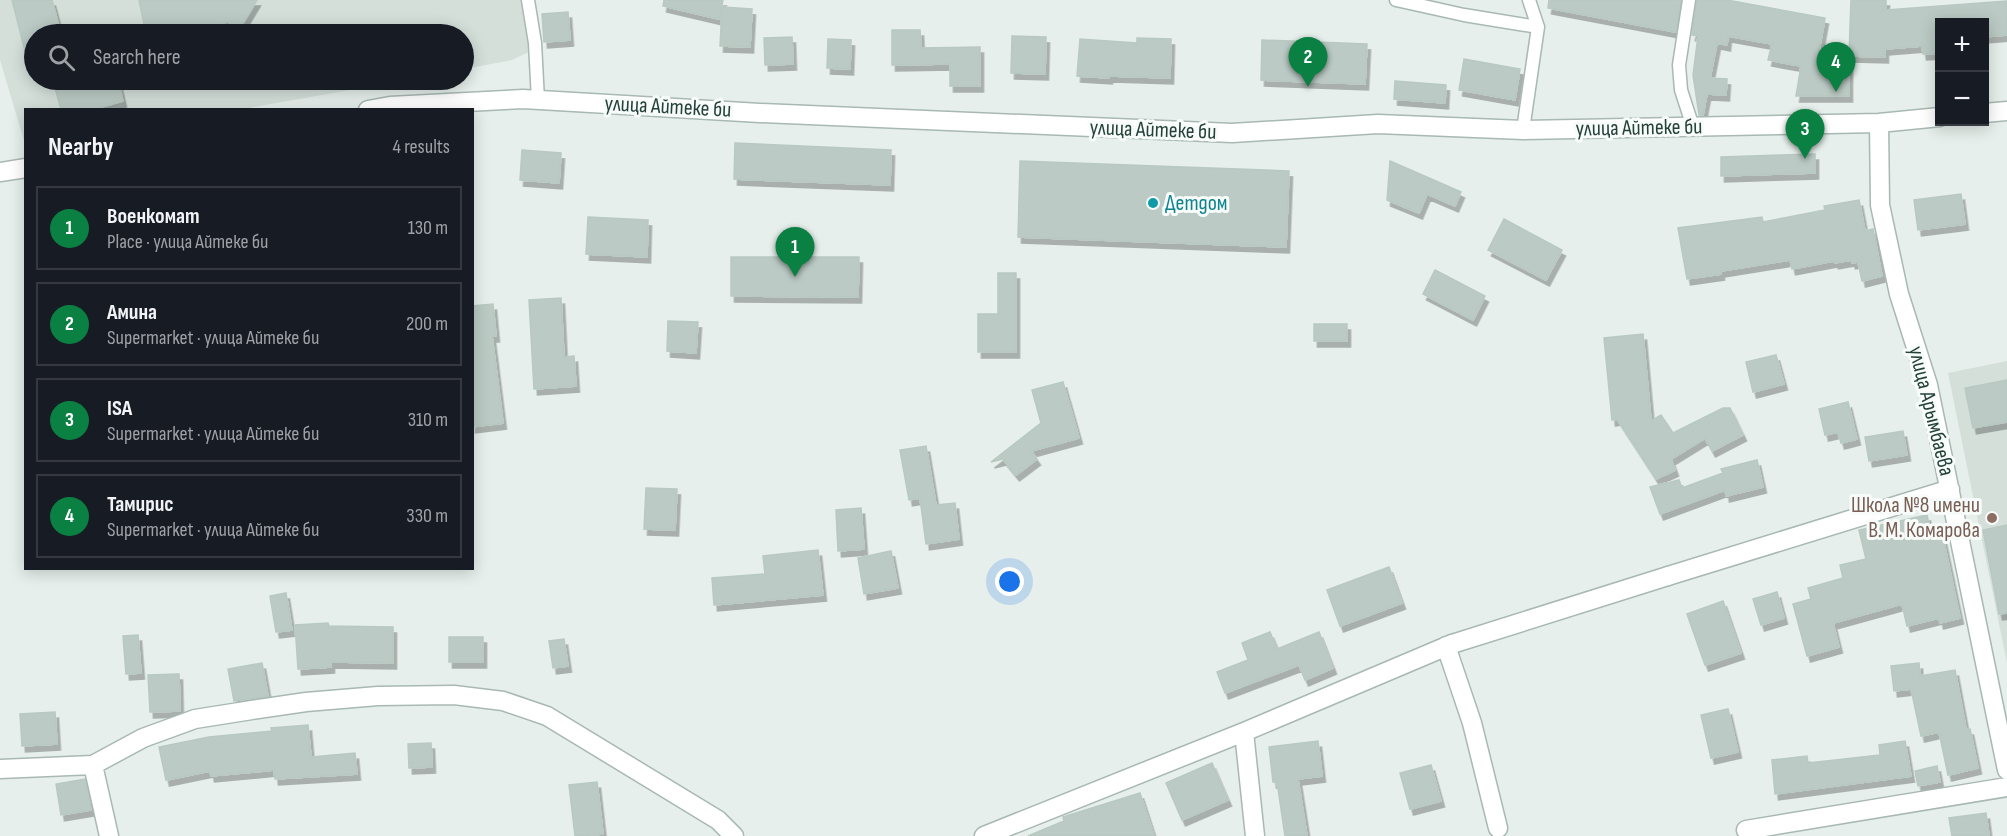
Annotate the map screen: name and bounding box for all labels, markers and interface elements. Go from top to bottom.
map controls [1935,18,1989,126]
button: + [1935,18,1989,72]
search box [24,24,474,90]
pin: 2 [1288,38,1328,87]
icon: search [45,41,78,74]
pin: 4 [1816,42,1856,92]
text: Search here [93,44,180,71]
button: − [1935,72,1989,126]
street label: улица Айтеке би [604,90,732,124]
pin: 3 [1786,110,1824,159]
street label: улица Айтеке би [1575,113,1703,143]
street label: улица Айтеке би [1089,114,1217,146]
text: Nearby [48,132,114,163]
text: 4 results [393,135,450,159]
place label: Детдом [1165,190,1228,217]
marker: Детдом [1146,196,1160,210]
text: Военкомат [107,203,200,230]
text: 1 [66,216,73,240]
text: 130 m [408,216,448,240]
pin: 1 [776,228,814,277]
text: Place · улица Айтеке би [107,230,268,254]
text: Амина [107,299,157,326]
text: 2 [65,312,74,336]
text: 200 m [406,312,448,336]
text: Supermarket · улица Айтеке би [107,326,319,350]
street label: улица Арымбаева [1902,343,1960,479]
text: ISA [107,395,132,422]
text: 3 [65,408,74,432]
text: 310 m [408,408,448,432]
text: Supermarket · улица Айтеке би [107,422,319,446]
text: Тамирис [107,491,174,518]
place label: Школа №8 имени В. М. Комарова [1851,492,1980,544]
text: 4 [65,504,74,528]
text: 330 m [406,504,448,528]
marker: Школа №8 имени В. М. Комарова [1985,511,1999,525]
text: Supermarket · улица Айтеке би [107,518,319,542]
your location [995,567,1024,596]

